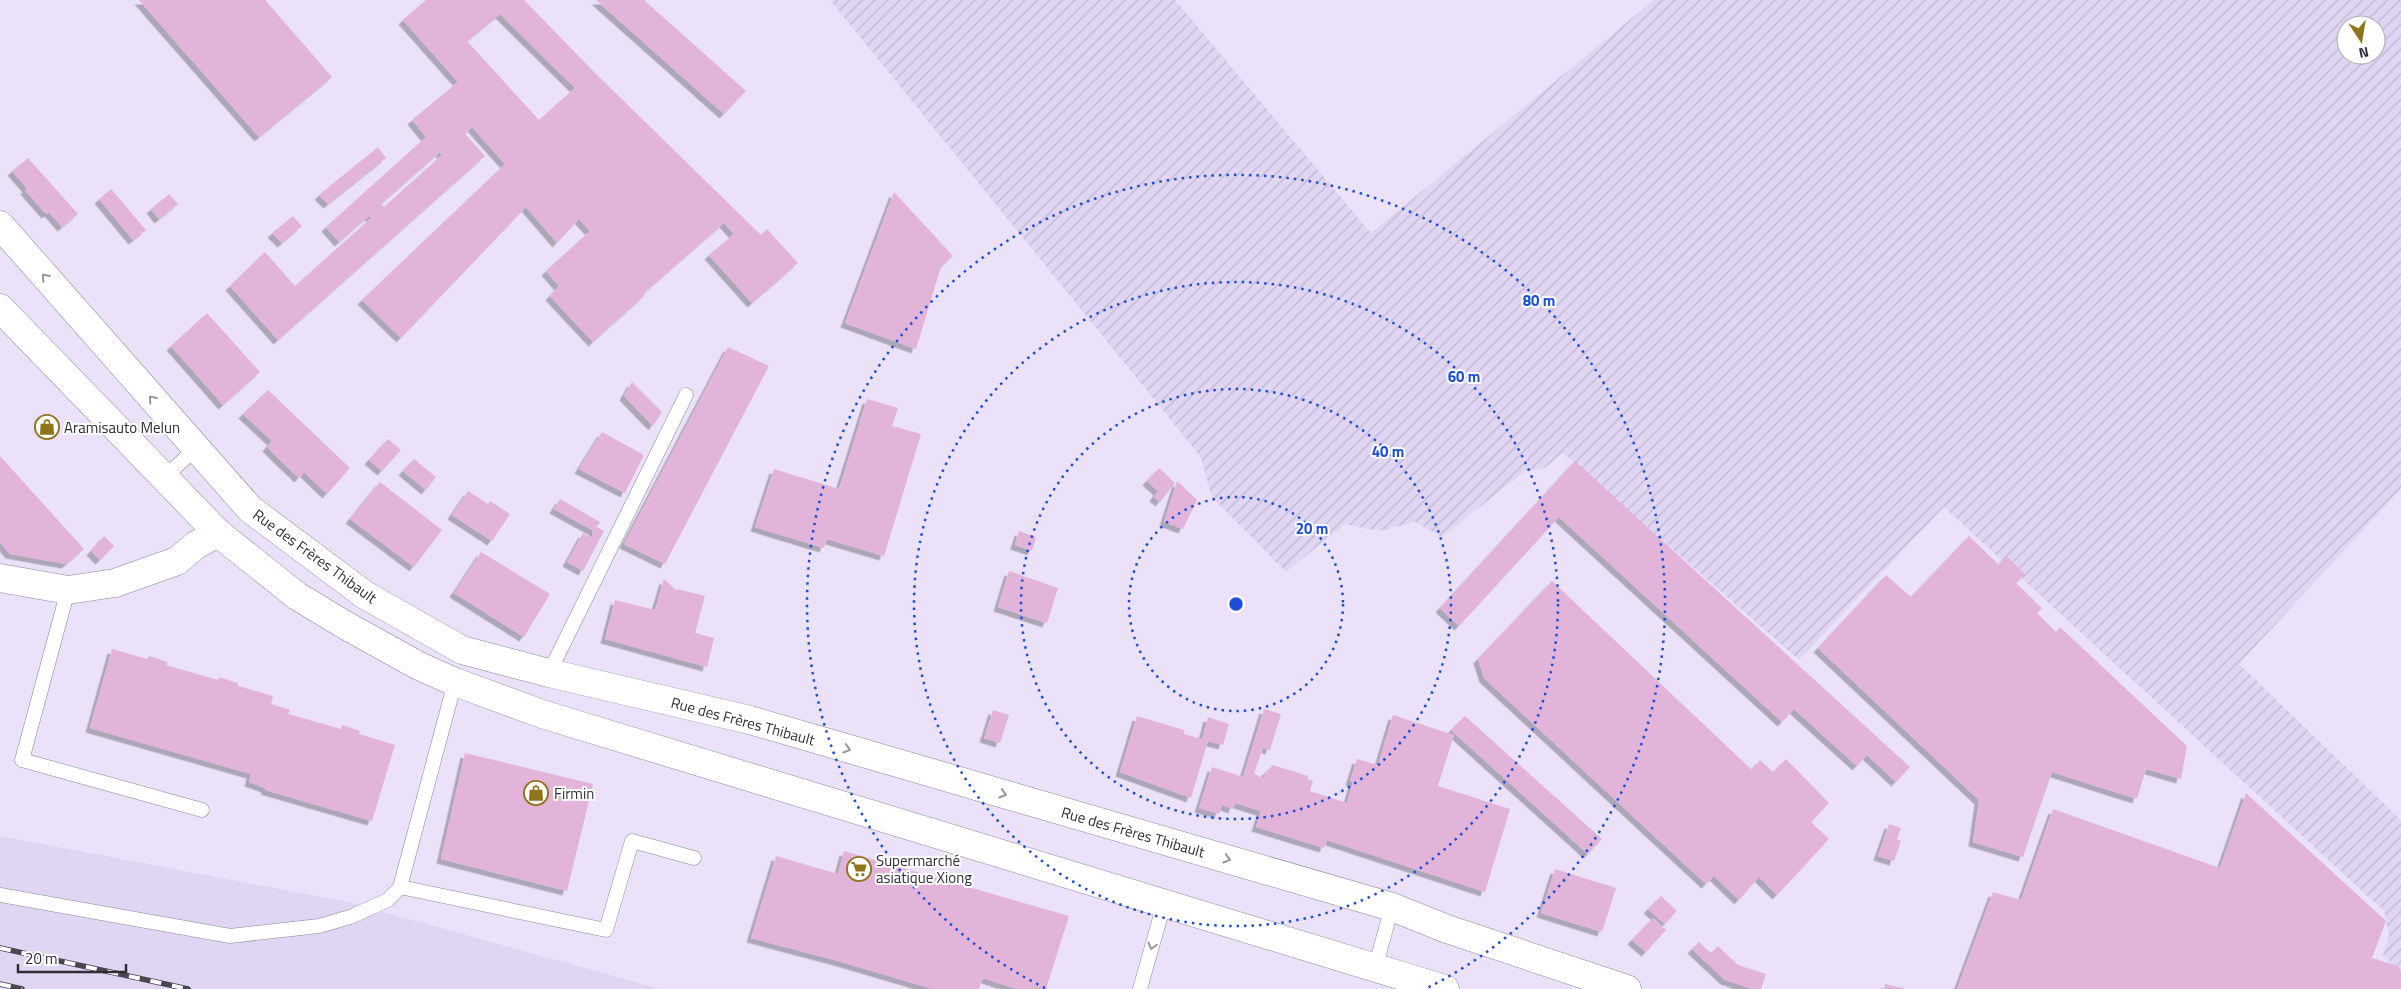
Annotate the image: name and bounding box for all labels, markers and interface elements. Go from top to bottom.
north arrow [2336,15,2386,65]
text: N [2357,42,2371,64]
one-way arrow [42,273,51,282]
text: 80 m [1523,289,1555,312]
text: 60 m [1448,365,1480,388]
one-way arrow [149,395,158,404]
shop icon: Aramisauto Melun [34,414,60,440]
place label: Aramisauto Melun [64,416,180,439]
text: 40 m [1372,440,1404,463]
street label: Rue des Frères Thibault [248,503,382,609]
text: 20 m [1296,517,1328,540]
centre of rings [1227,595,1245,613]
street label: Rue des Frères Thibault [668,691,818,751]
one-way arrow [843,743,851,753]
shop icon: Firmin [523,780,549,806]
place label: Firmin [554,782,594,805]
one-way arrow [999,788,1007,798]
street label: Rue des Frères Thibault [1059,801,1208,864]
place label: Supermarché asiatique Xiong [876,849,972,889]
one-way arrow [1222,853,1230,863]
supermarket icon: Supermarché asiatique Xiong [846,856,872,882]
scale bar [18,942,125,974]
one-way arrow [1147,942,1157,950]
text: 20 m [25,947,58,970]

